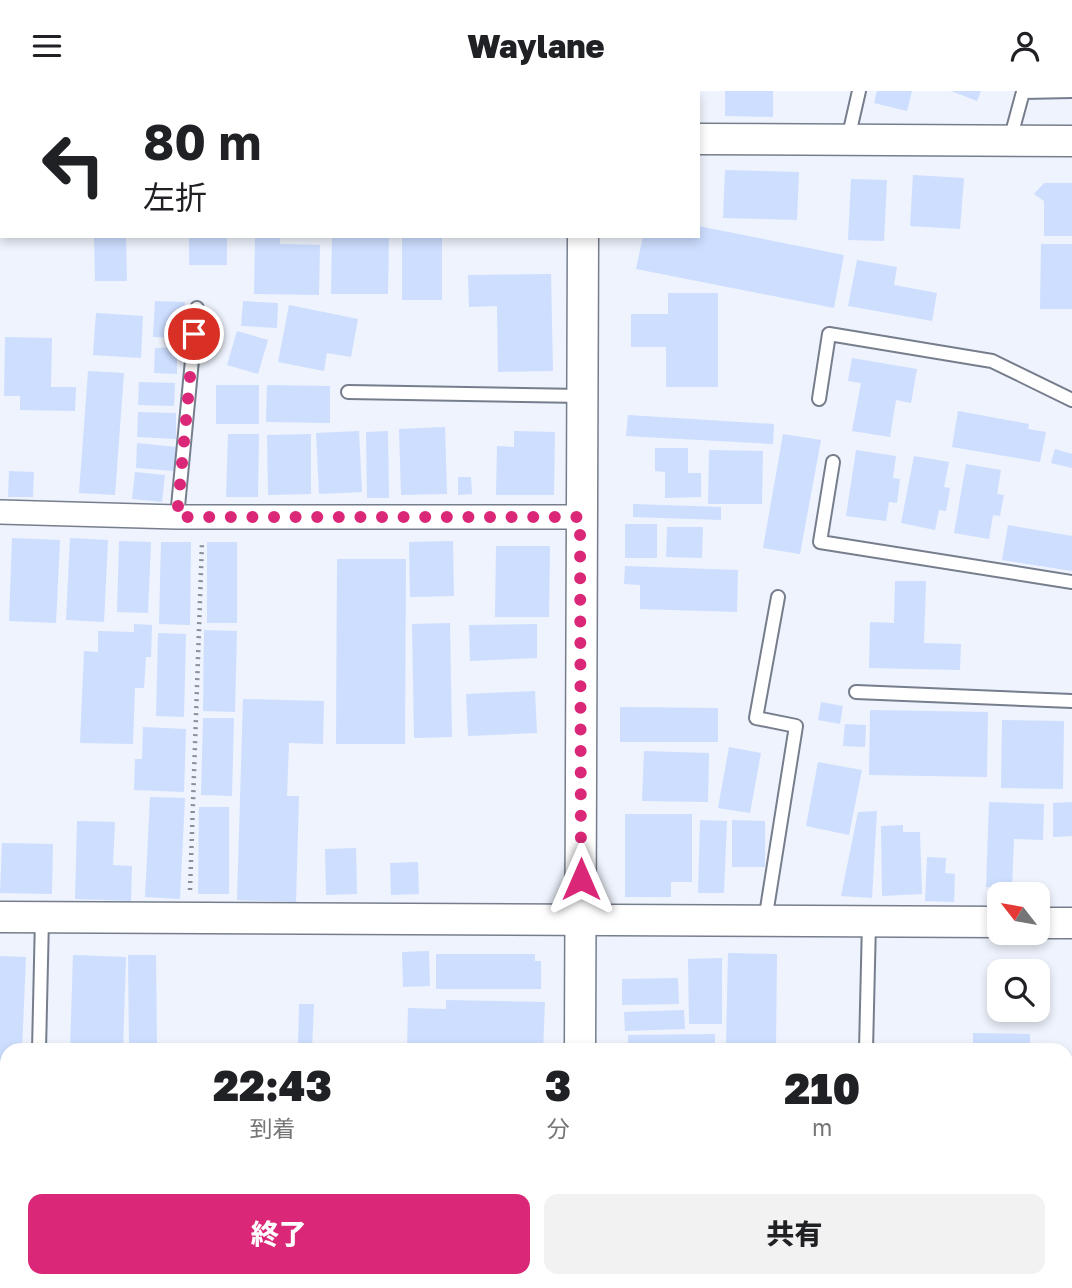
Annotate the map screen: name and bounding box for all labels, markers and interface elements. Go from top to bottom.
icon: menu [28,27,66,65]
text: Waylane [467,27,605,65]
icon: person [1006,27,1044,65]
text: 80 m [143,112,261,171]
icon: left [28,119,119,210]
text: 左折 [143,178,207,216]
pin [164,304,224,364]
icon: arrive [175,315,213,353]
position arrow [544,842,618,916]
north arrow [987,882,1050,945]
map controls [987,882,1050,1022]
button: search [987,959,1050,1022]
text: 22:43 [213,1060,332,1110]
text: 3 [545,1060,571,1110]
text: 210 [784,1063,860,1113]
text: m [812,1113,832,1141]
text: 到着 [249,1114,295,1142]
text: 分 [547,1114,570,1142]
button: 終了 [28,1194,530,1274]
button: 共有 [544,1194,1045,1274]

